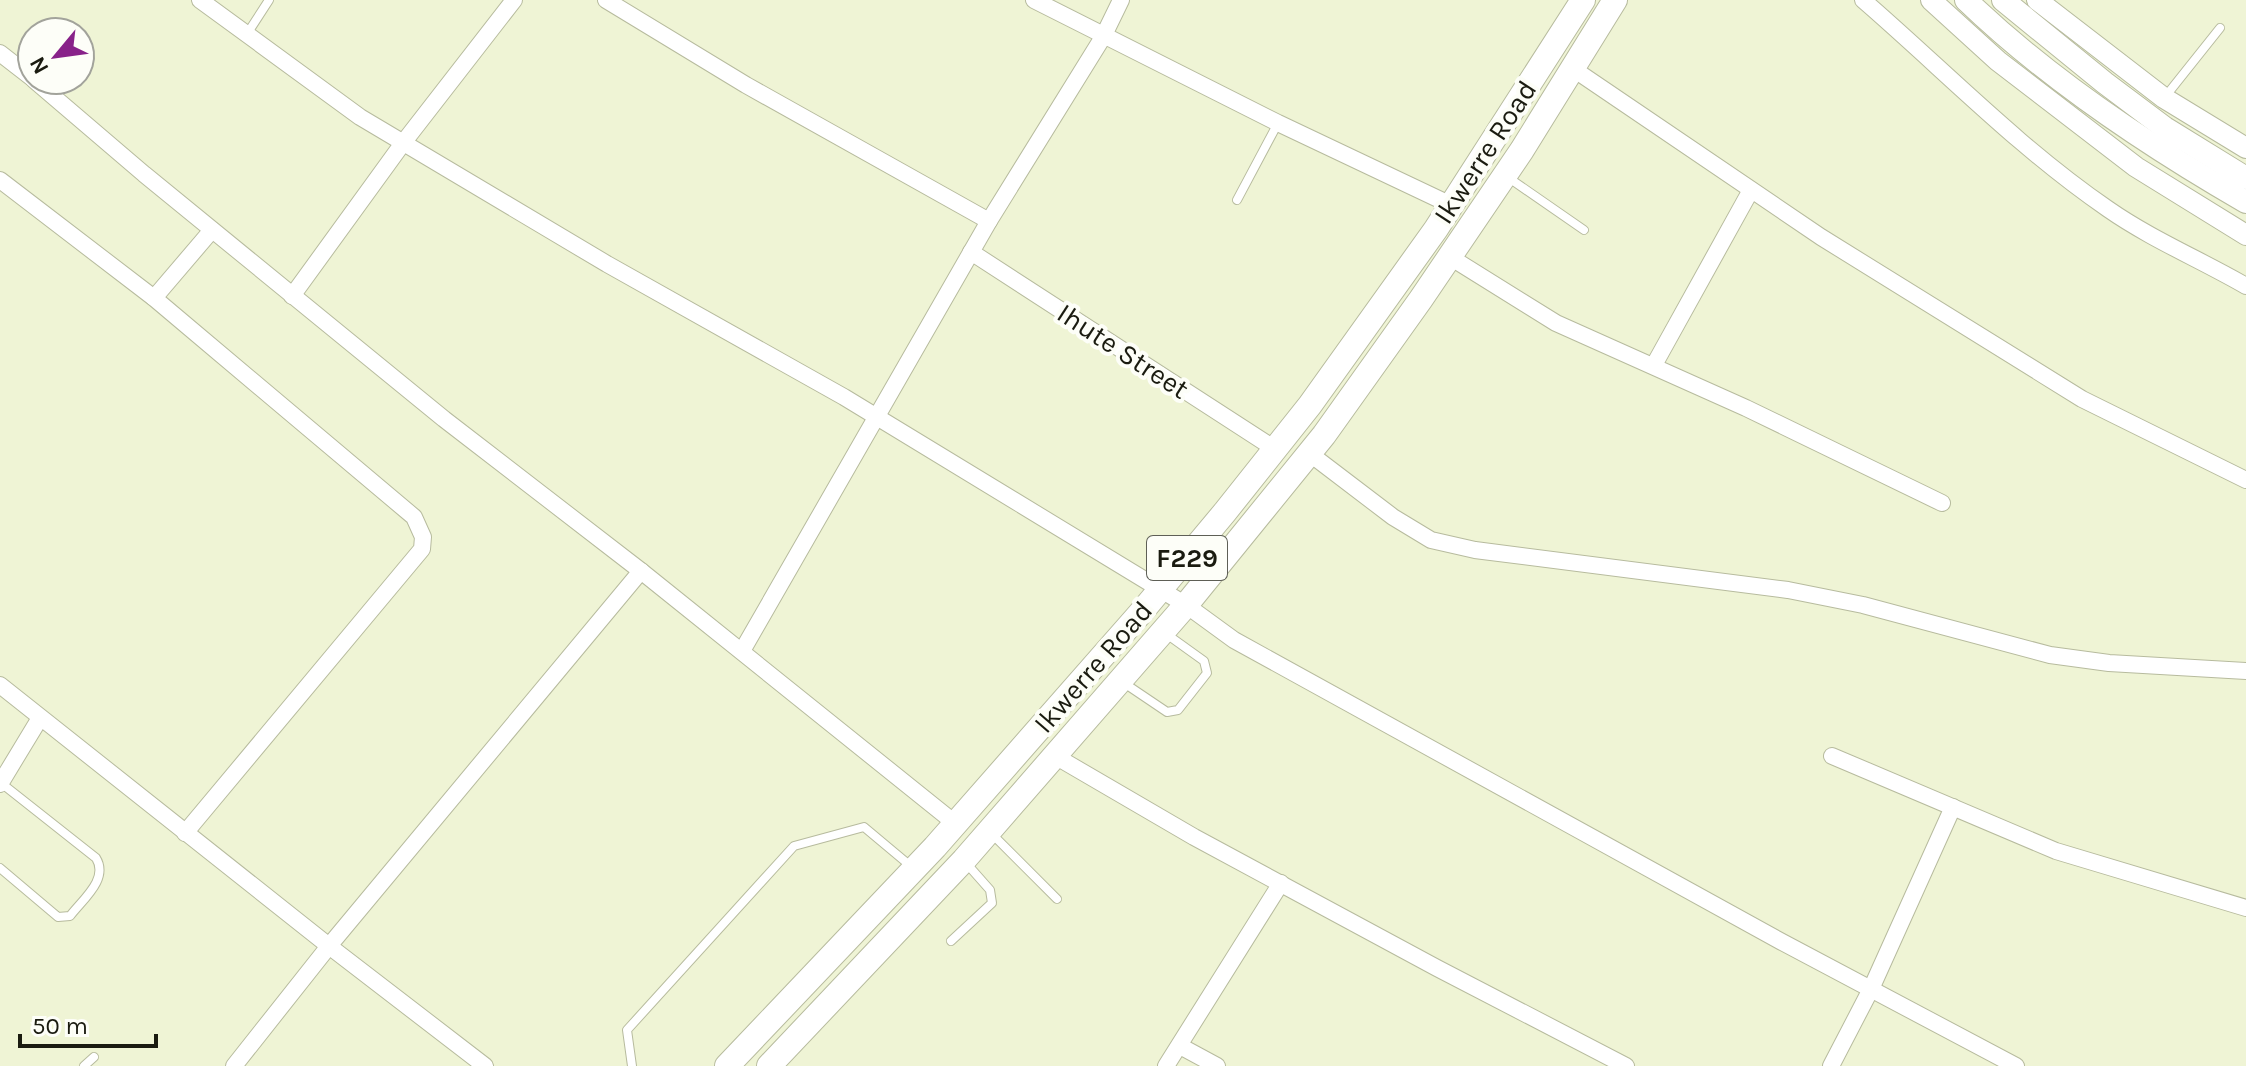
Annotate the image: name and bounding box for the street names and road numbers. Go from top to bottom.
street label: Ikwerre Road [1426,74,1544,230]
street label: Ihute Street [1051,296,1195,406]
road number: F229 [1147,536,1227,580]
street label: Ikwerre Road [1027,594,1159,740]

